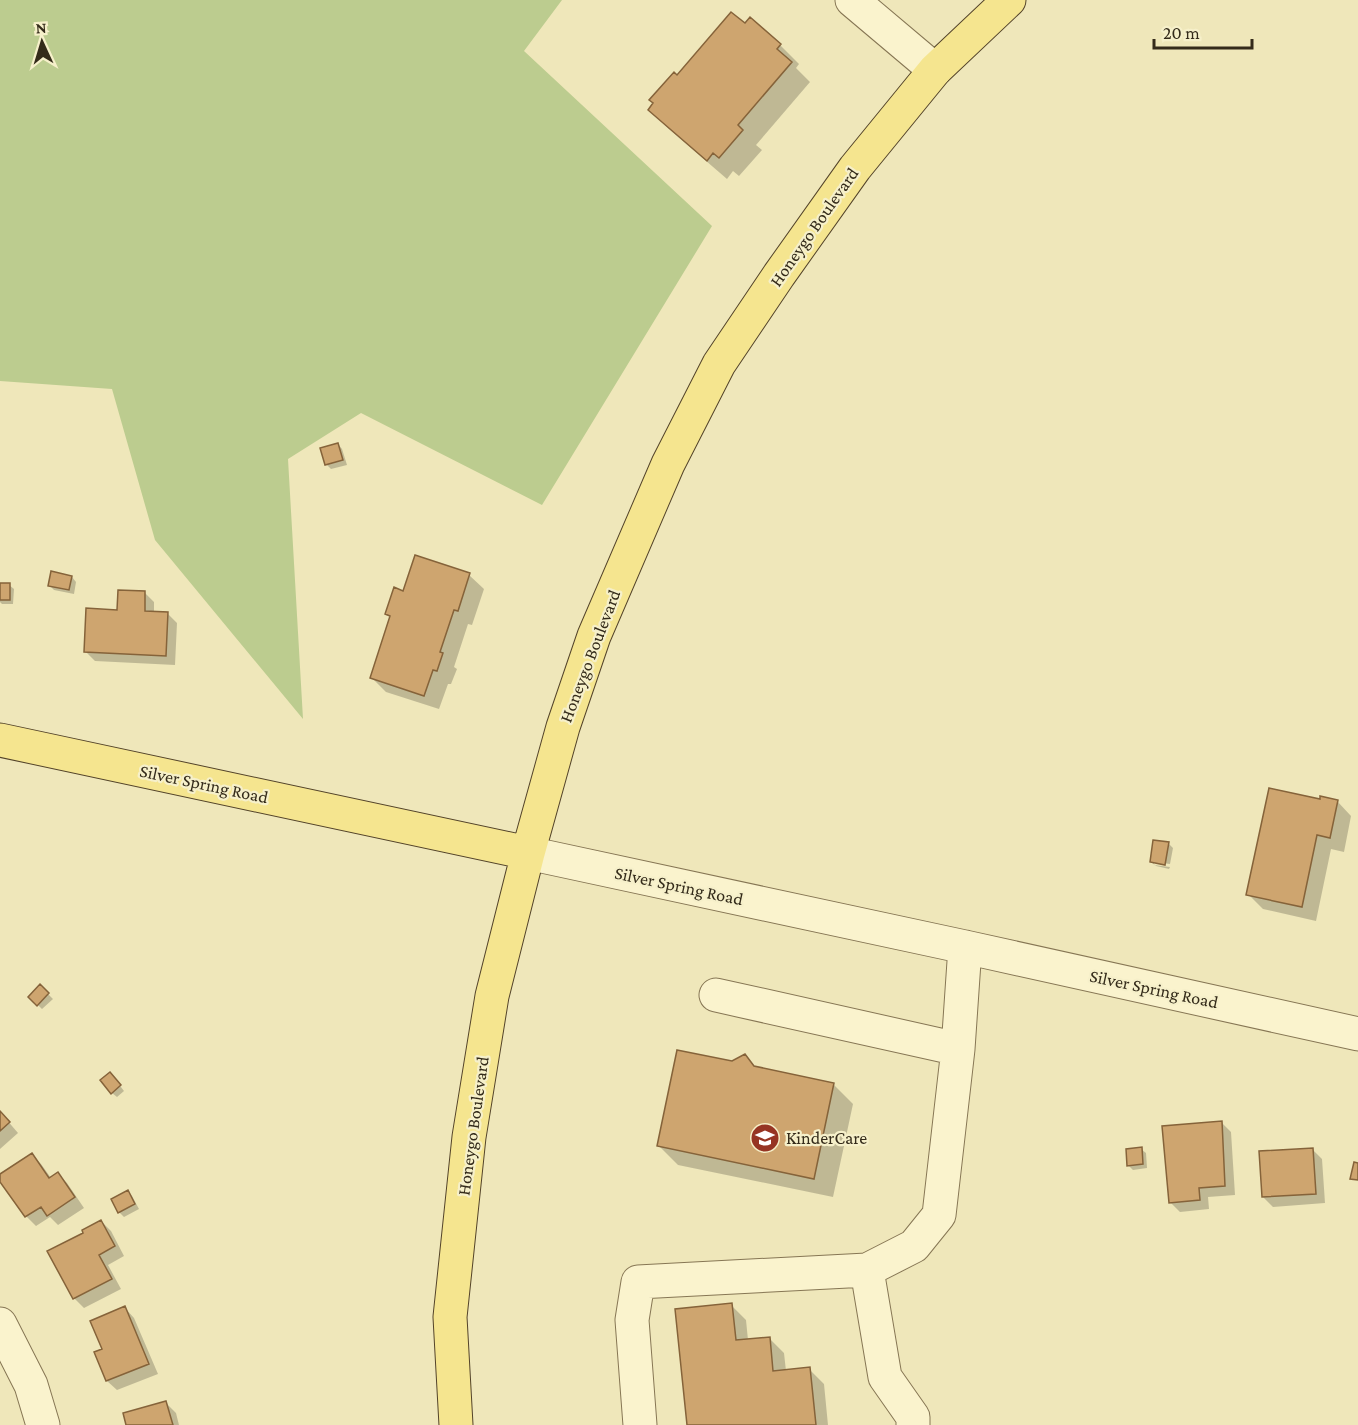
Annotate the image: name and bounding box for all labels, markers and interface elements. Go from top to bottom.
north arrow [12,12,72,72]
scale bar [1154,12,1252,50]
text: N [35,19,47,36]
text: 20 m [1163,23,1200,43]
street label: Honeygo Boulevard [766,163,863,290]
street label: Honeygo Boulevard [556,586,625,725]
street label: Silver Spring Road [138,761,271,807]
street label: Silver Spring Road [613,863,746,909]
street label: Silver Spring Road [1088,966,1221,1012]
street label: Honeygo Boulevard [453,1055,493,1197]
school or university icon: KinderCare [749,1122,781,1154]
place label: KinderCare [786,1128,867,1148]

